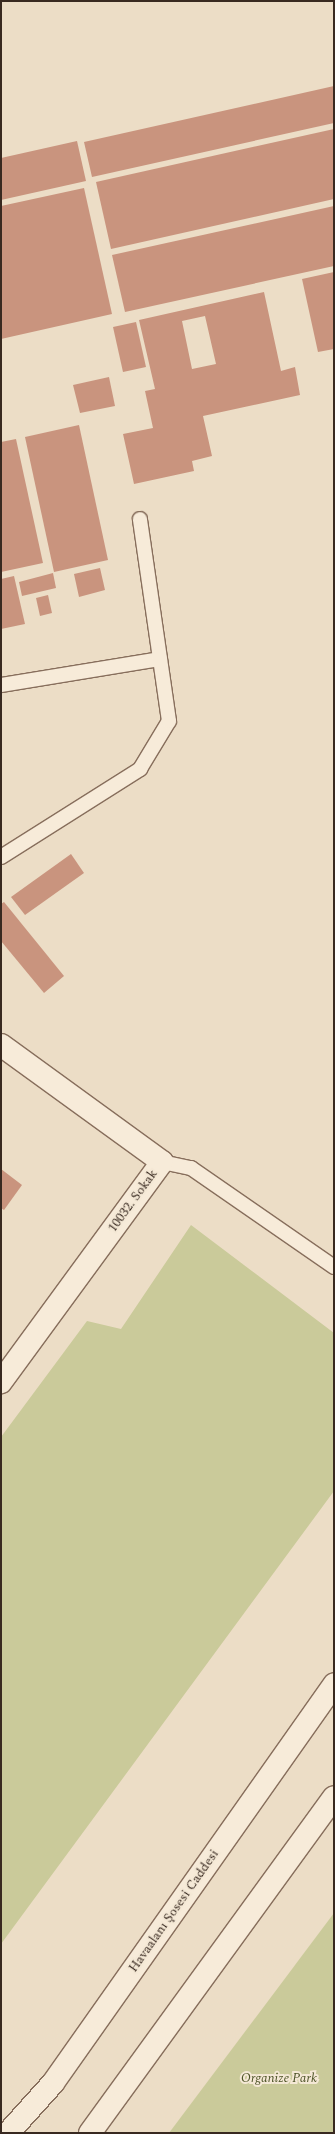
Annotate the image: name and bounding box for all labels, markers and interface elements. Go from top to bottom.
street label: 10032. Sokak [105,1167,161,1235]
street label: Havaalanı Şosesi Caddesi [126,1847,222,1975]
park label: Organize Park [241,2070,317,2086]

